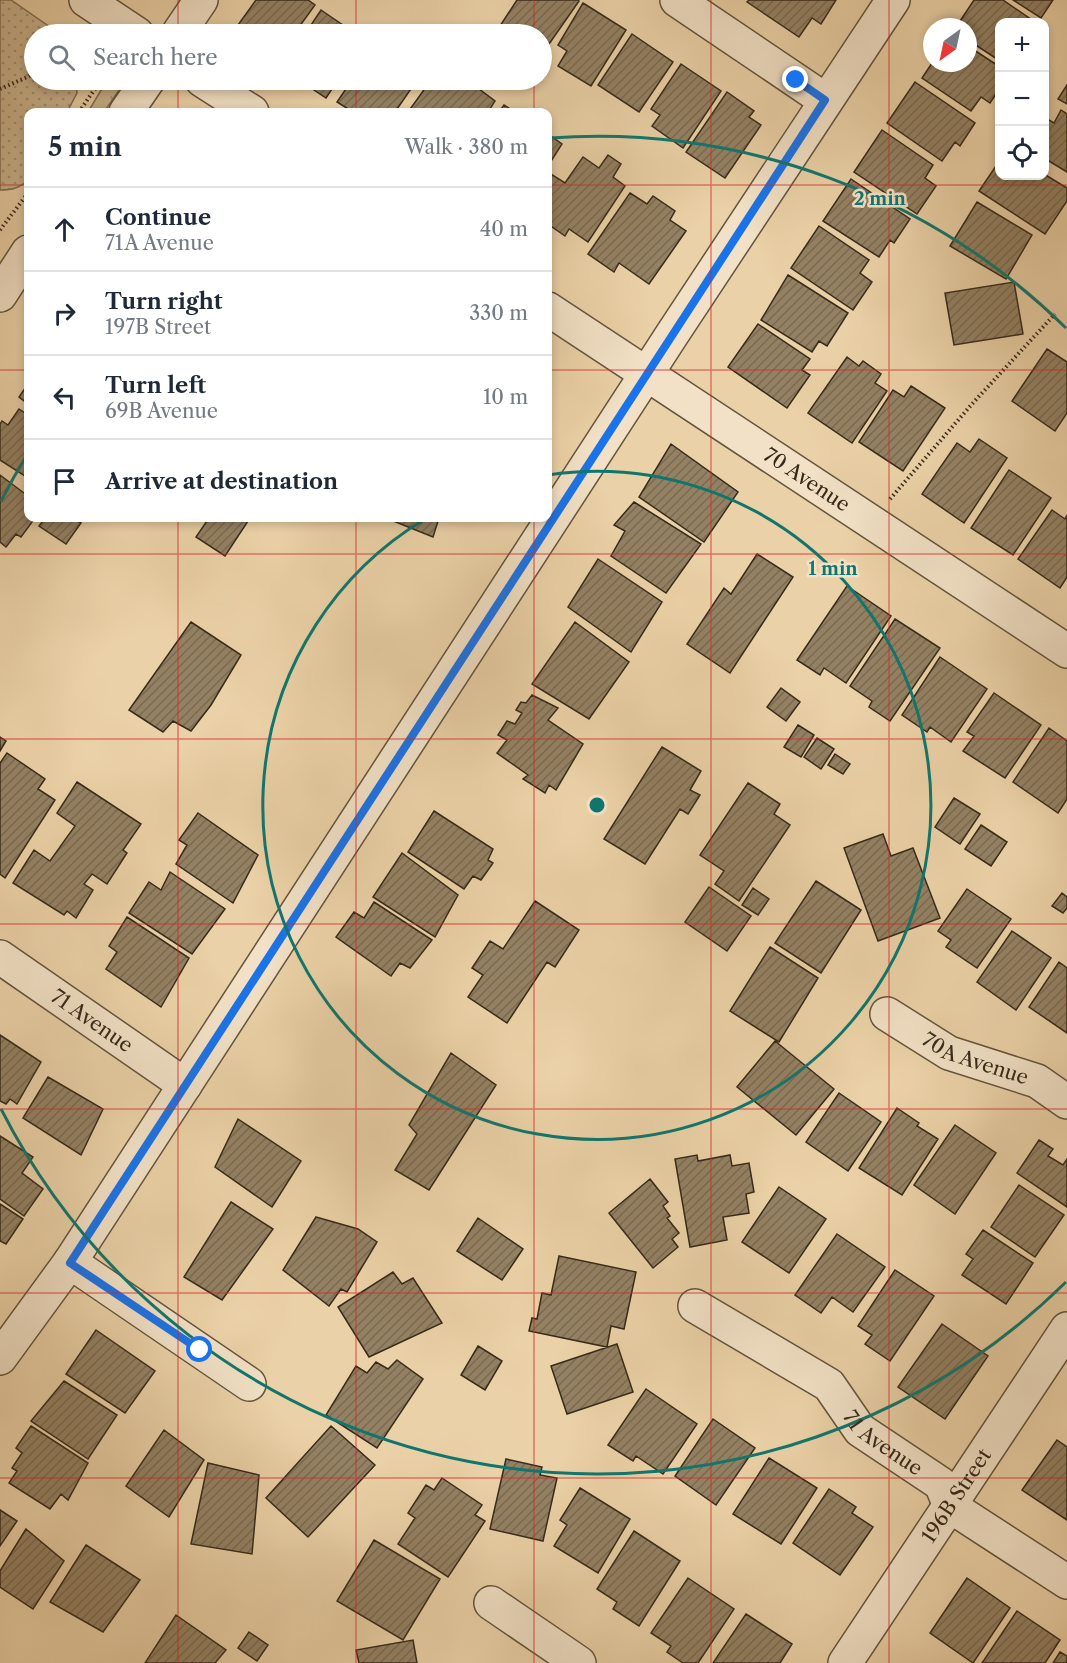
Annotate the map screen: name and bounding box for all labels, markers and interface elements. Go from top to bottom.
north arrow [923,18,977,72]
map controls [995,18,1049,180]
button: + [995,18,1049,72]
search box [24,24,552,90]
icon: search [45,41,78,74]
text: Search here [93,44,218,71]
route end [782,66,808,92]
button: − [995,72,1049,126]
button: locate [995,126,1049,180]
text: 5 min [48,131,122,163]
text: Walk · 380 m [404,135,528,159]
text: 2 min [854,188,907,210]
text: Continue [105,204,211,231]
icon: ahead [48,213,81,246]
text: 40 m [480,217,528,241]
text: 71A Avenue [105,231,214,255]
text: Turn right [105,288,223,315]
icon: right [48,297,81,330]
text: 330 m [469,301,528,325]
text: 197B Street [105,315,211,339]
text: Turn left [105,372,206,399]
icon: left [48,381,81,414]
text: 10 m [483,385,528,409]
text: 69B Avenue [105,399,218,423]
street label: 70 Avenue [759,443,854,517]
icon: arrive [48,465,81,498]
text: Arrive at destination [105,468,338,495]
text: 1 min [808,558,858,580]
centre of rings [587,795,607,815]
street label: 71 Avenue [47,984,138,1057]
street label: 70A Avenue [918,1027,1032,1090]
route start [186,1336,212,1362]
street label: 71 Avenue [838,1406,927,1480]
street label: 196B Street [916,1444,996,1547]

